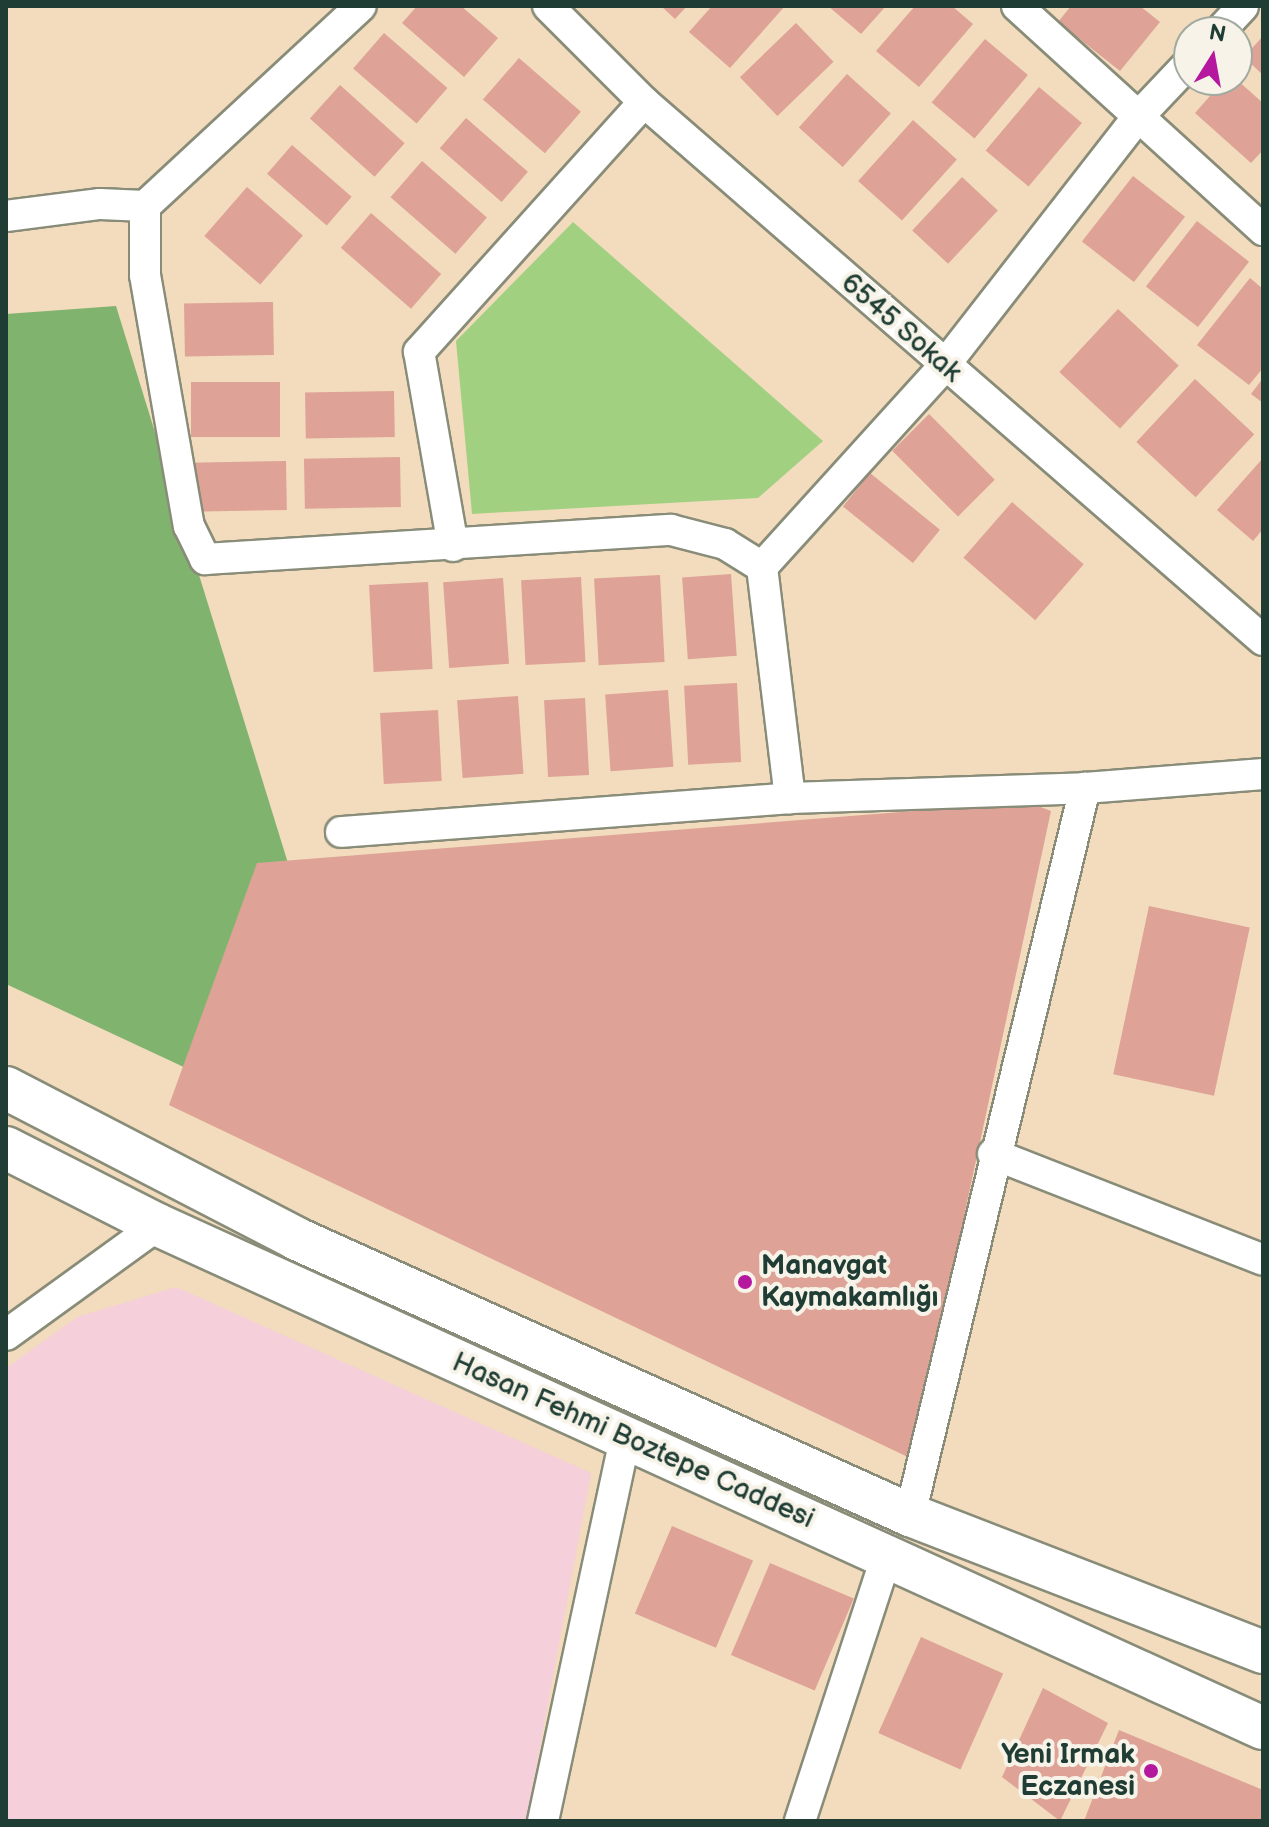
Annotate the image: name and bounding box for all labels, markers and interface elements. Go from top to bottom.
north arrow [1173,16,1253,96]
text: N [1207,19,1228,49]
street label: 6545 Sokak [834,266,968,390]
place label: Manavgat Kaymakamlığı [761,1249,939,1315]
marker: Manavgat Kaymakamlığı [736,1273,754,1291]
street label: Hasan Fehmi Boztepe Caddesi [447,1346,819,1536]
place label: Yeni Irmak Eczanesi [1001,1738,1135,1804]
marker: Yeni Irmak Eczanesi [1142,1762,1160,1780]

